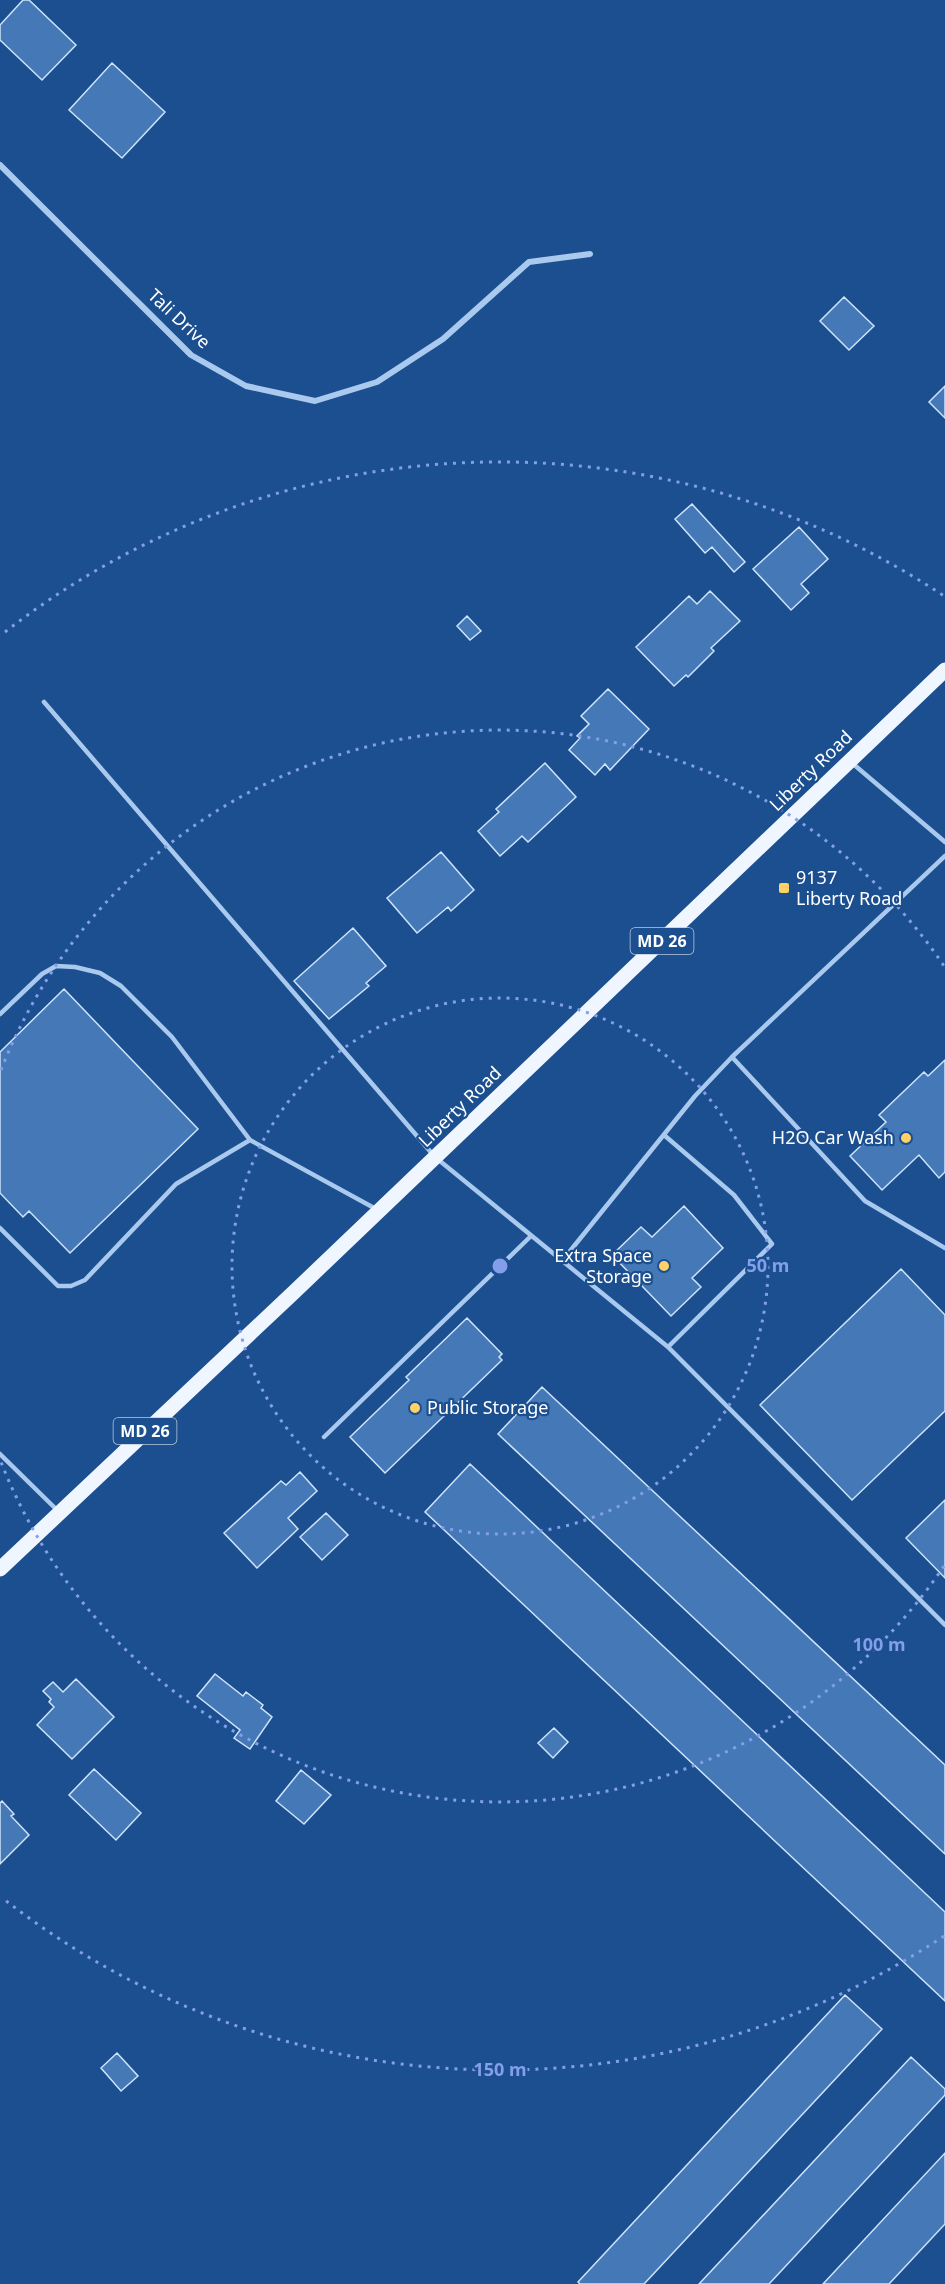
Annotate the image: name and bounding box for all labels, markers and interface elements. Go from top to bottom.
street label: Tali Drive [143,283,216,353]
street label: Liberty Road [764,725,857,816]
place label: 9137 Liberty Road [796,865,902,910]
marker: 9137 Liberty Road [777,881,791,895]
road number: MD 26 [630,928,694,954]
street label: Liberty Road [413,1061,506,1152]
place label: H2O Car Wash [772,1125,894,1149]
marker: H2O Car Wash [899,1131,913,1145]
place label: Extra Space Storage [554,1243,652,1288]
text: 50 m [747,1253,789,1277]
centre of rings [490,1256,510,1276]
marker: Extra Space Storage [657,1259,671,1273]
place label: Public Storage [427,1395,548,1419]
marker: Public Storage [408,1401,422,1415]
road number: MD 26 [114,1418,176,1444]
text: 100 m [852,1632,906,1656]
text: 150 m [473,2057,527,2081]

